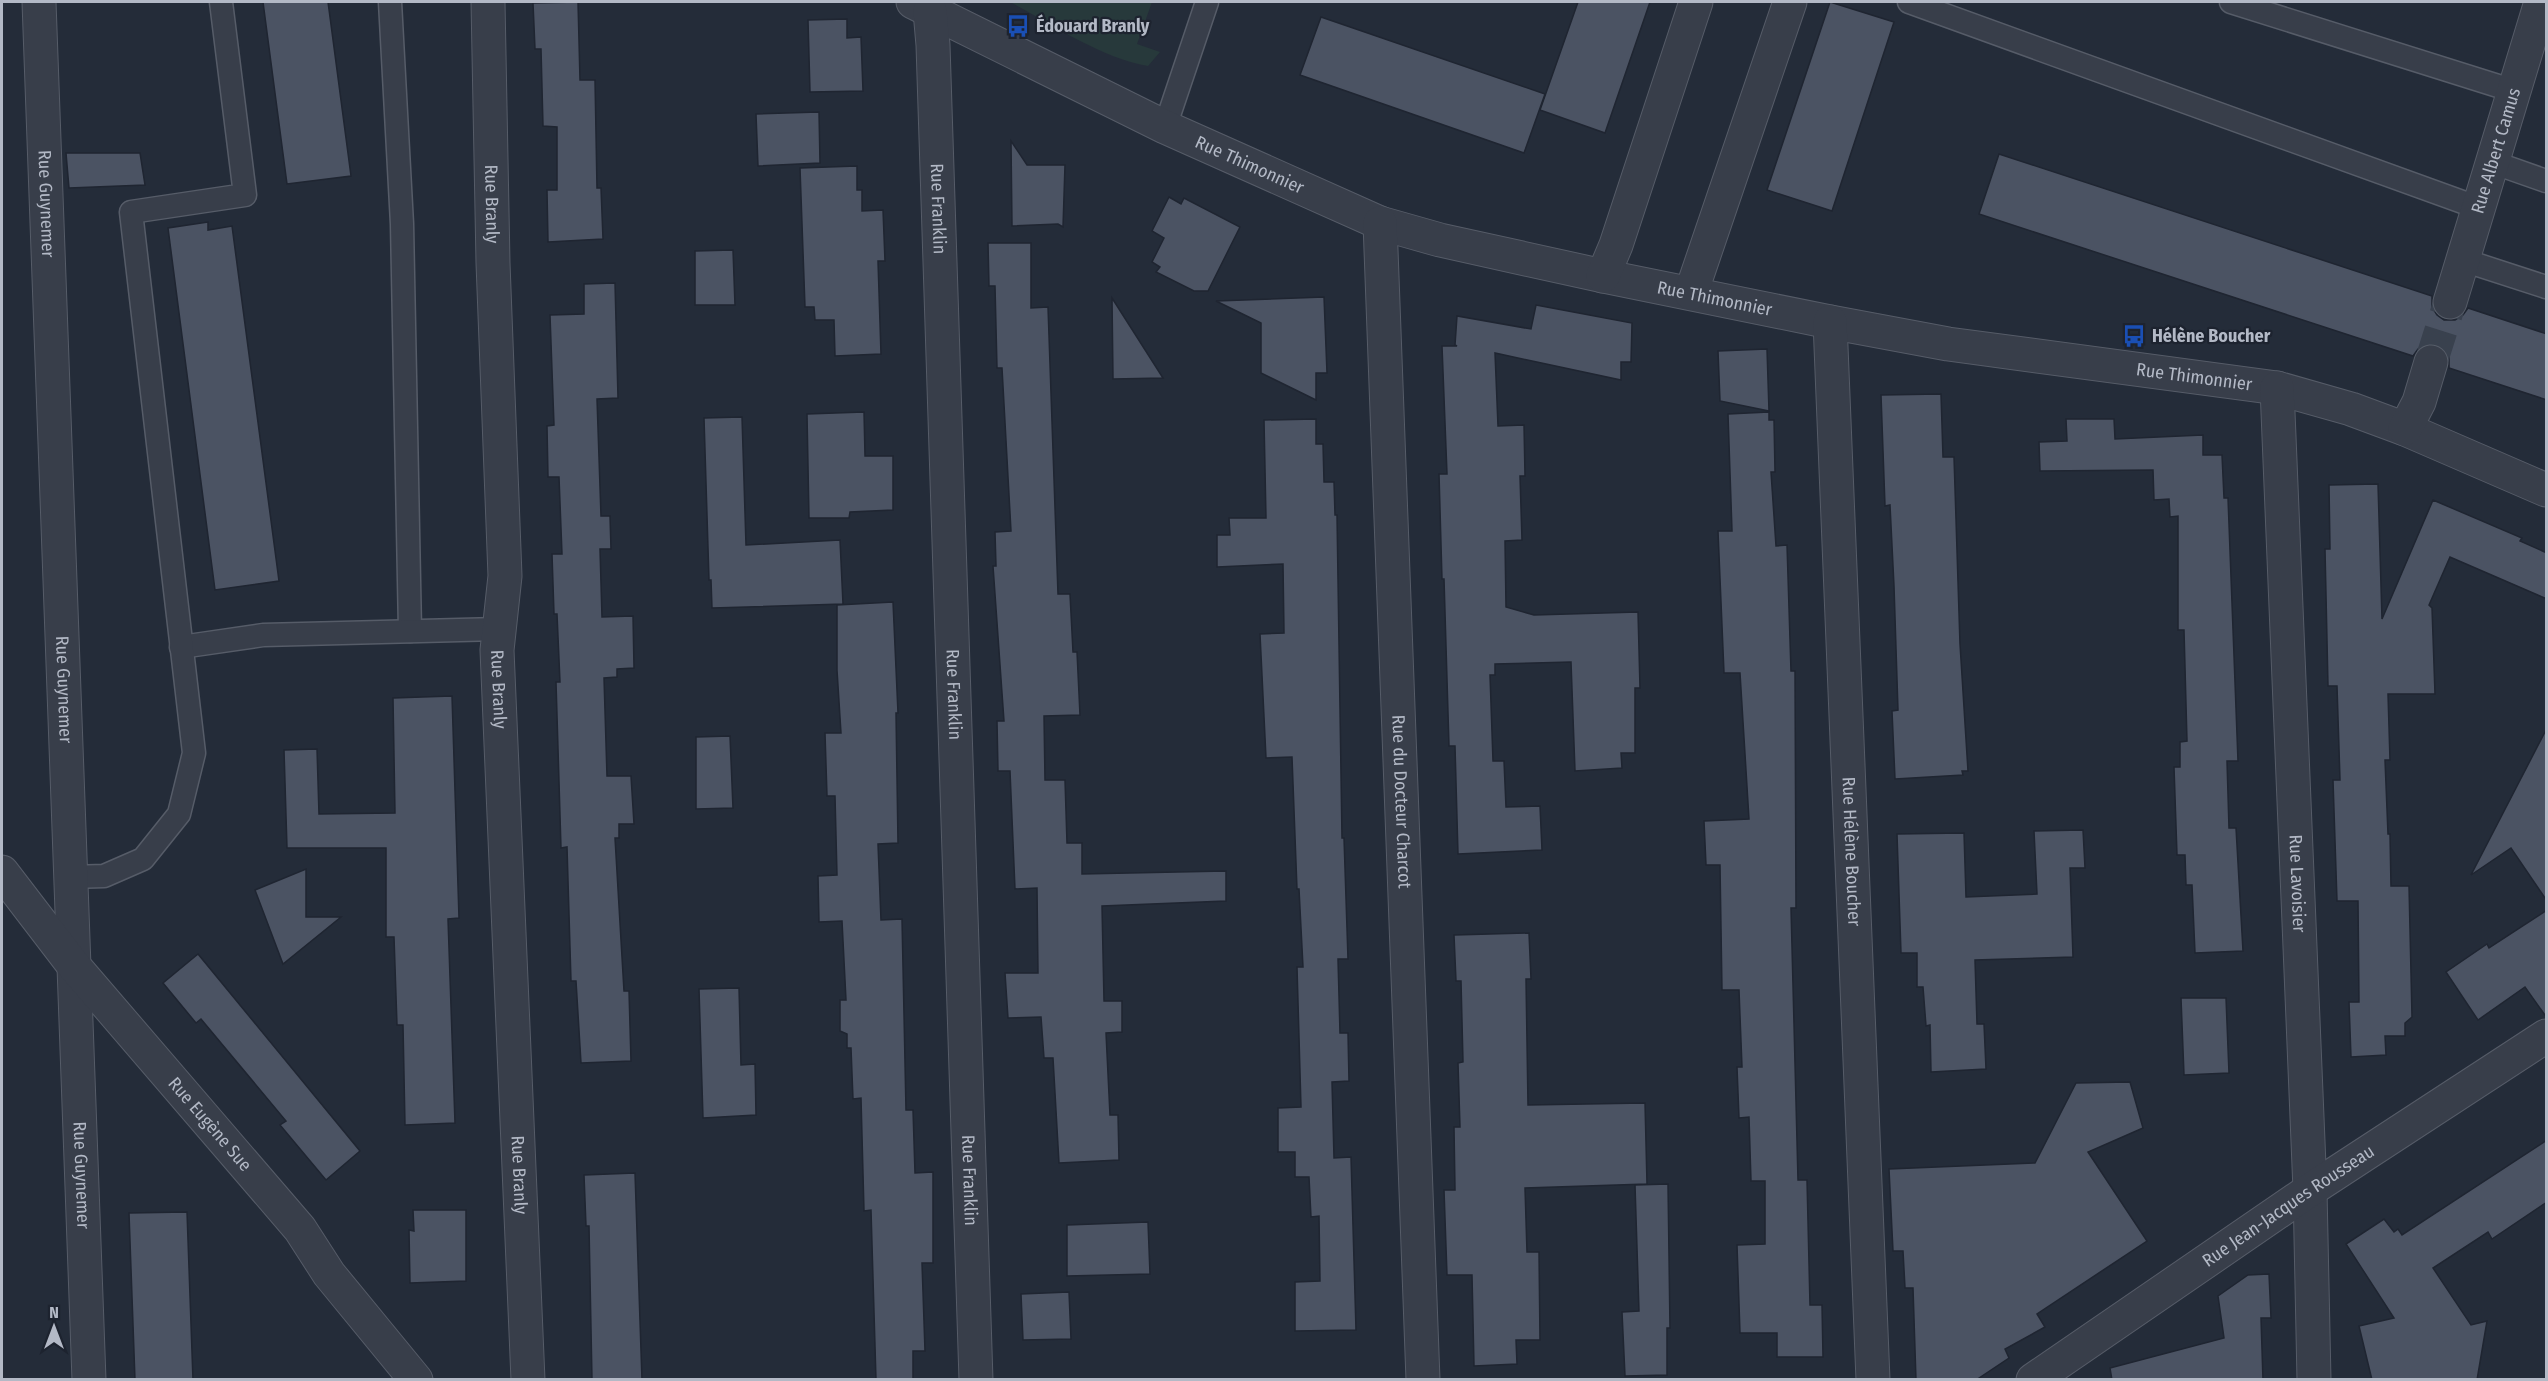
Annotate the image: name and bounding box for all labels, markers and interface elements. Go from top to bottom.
bus stop icon: Édouard Branly [1005,13,1031,39]
place label: Édouard Branly [1036,14,1150,37]
street label: Rue Albert Camus [2466,85,2525,216]
street label: Rue Thimonnier [1192,131,1308,199]
street label: Rue Guynemer [33,150,59,259]
street label: Rue Franklin [926,163,951,255]
street label: Rue Branly [480,164,504,244]
street label: Rue Thimonnier [1655,276,1775,321]
bus stop icon: Hélène Boucher [2121,323,2147,349]
place label: Hélène Boucher [2152,325,2271,347]
street label: Rue Thimonnier [2135,358,2254,396]
street label: Rue Guynemer [51,635,77,744]
street label: Rue Branly [486,649,511,729]
street label: Rue Franklin [941,649,966,740]
street label: Rue du Docteur Charcot [1387,714,1416,889]
street label: Rue Hélène Boucher [1837,776,1866,927]
street label: Rue Lavoisier [2284,834,2310,934]
street label: Rue Eugène Sue [163,1073,256,1176]
street label: Rue Guynemer [69,1121,95,1230]
street label: Rue Franklin [957,1134,982,1226]
street label: Rue Branly [507,1135,532,1215]
street label: Rue Jean-Jacques Rousseau [2198,1140,2378,1272]
north arrow [24,1297,84,1357]
text: N [49,1303,59,1322]

